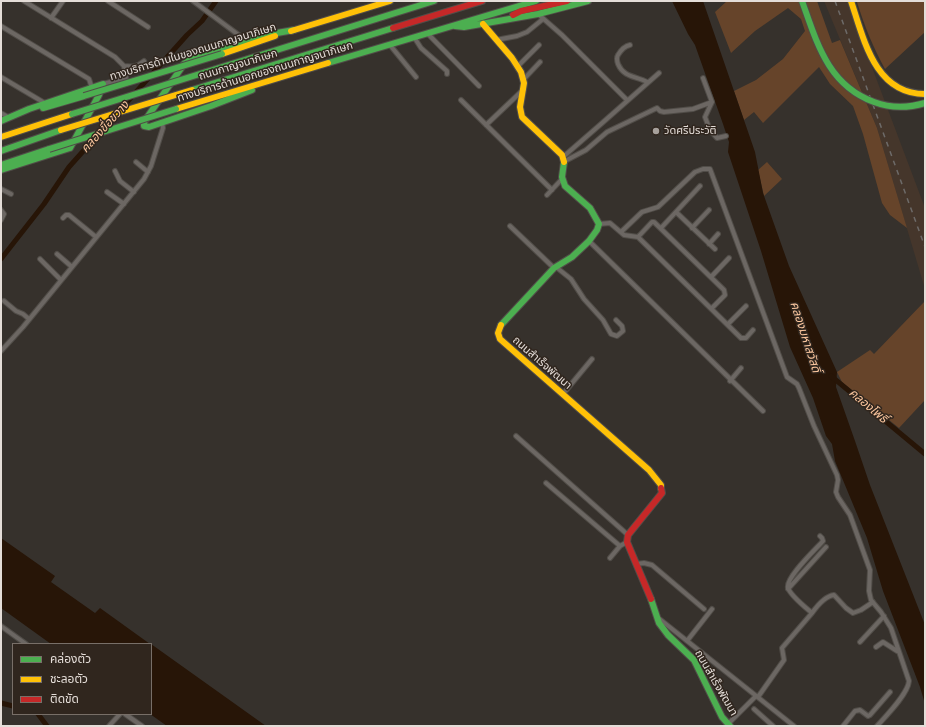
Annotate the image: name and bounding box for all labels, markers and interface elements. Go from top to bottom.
street label: ทางบริการด้านในของถนนกาญจนาภิเษก [108,20,278,84]
street label: ทางบริการด้านนอกของถนนกาญจนาภิเษก [176,39,354,105]
street label: ถนนกาญจนาภิเษก [197,47,279,83]
water label: คลองขื่อขวาง [78,98,132,156]
place label: วัดศรีประวัติ [664,124,717,138]
marker: วัดศรีประวัติ [651,126,661,136]
water label: คลองมหาสวัสดิ์ [787,300,823,374]
street label: ถนนสำเร็จพัฒนา [510,334,574,392]
water label: คลองโพธิ์ [846,386,890,426]
legend [12,643,152,715]
street label: ถนนสำเร็จพัฒนา [692,648,740,718]
text: คล่องตัว [50,652,91,666]
text: ชะลอตัว [50,672,88,686]
text: ติดขัด [50,692,79,706]

